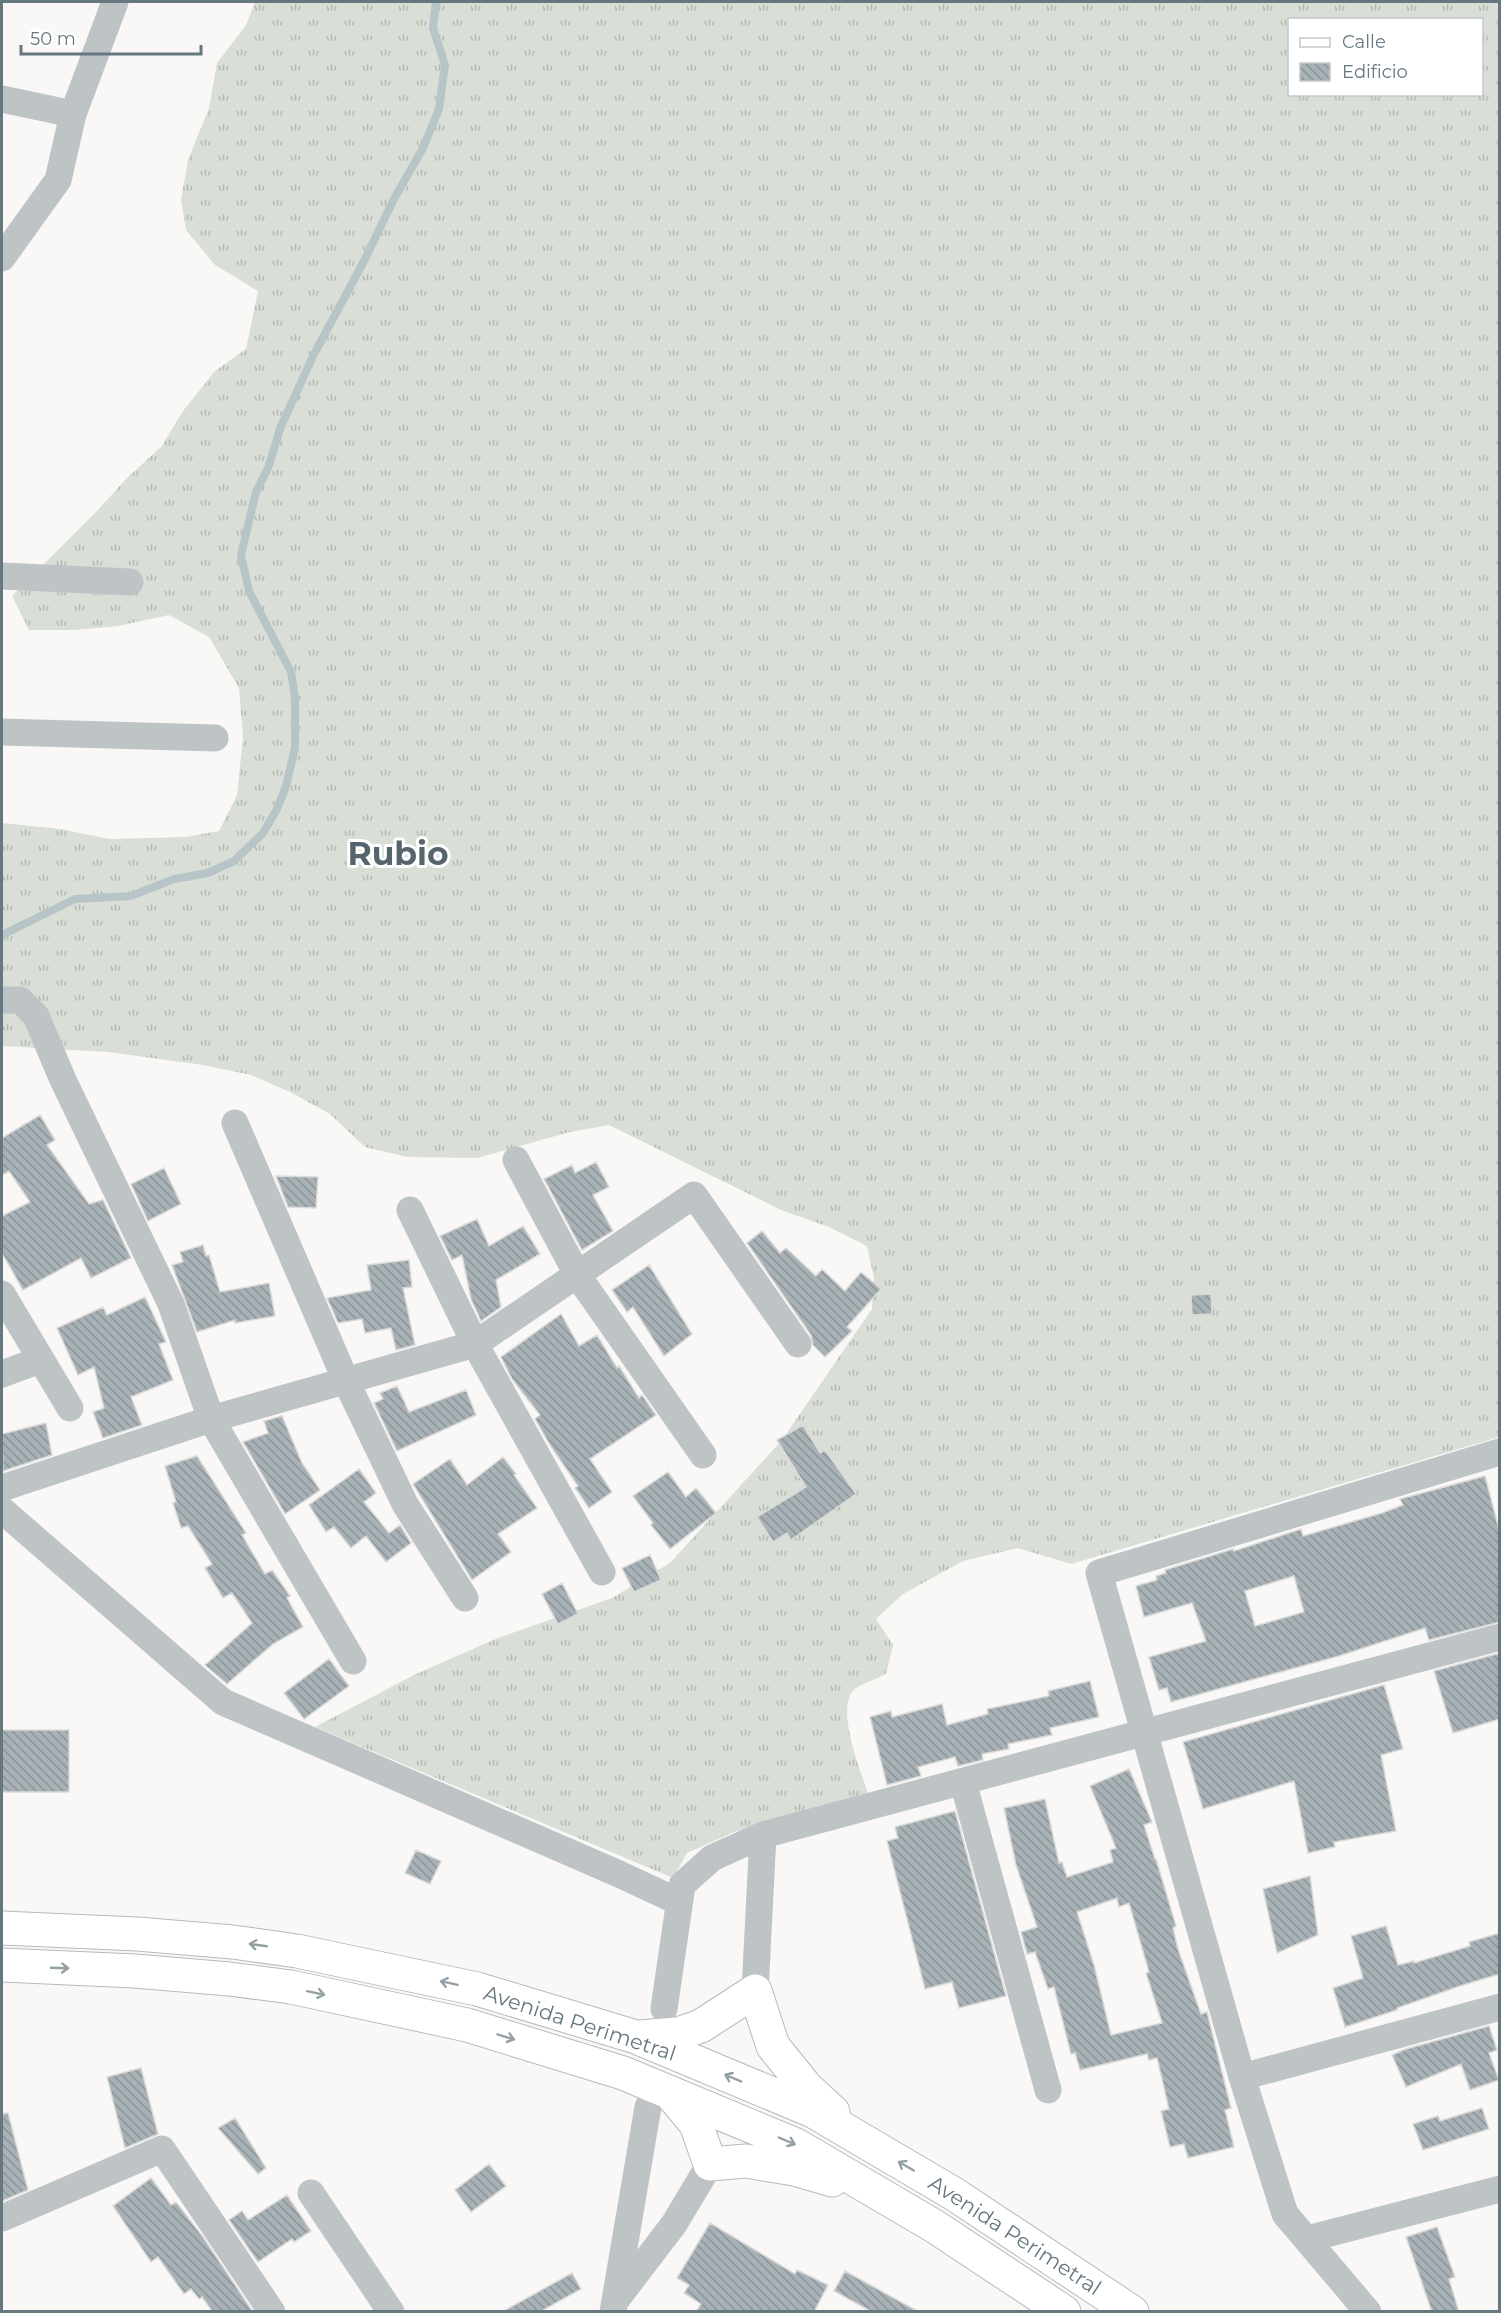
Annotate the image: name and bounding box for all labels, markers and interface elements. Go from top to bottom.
scale bar [21,18,201,56]
legend [1288,18,1483,96]
text: 50 m [30,28,76,50]
text: Calle [1342,31,1386,53]
text: Edificio [1342,61,1408,83]
district label: Rubio [347,833,449,873]
one-way arrow [248,1940,268,1951]
one-way arrow [49,1962,69,1973]
one-way arrow [440,1977,459,1988]
street label: Avenida Perimetral [481,1980,679,2066]
one-way arrow [307,1987,326,1999]
one-way arrow [496,2032,515,2043]
one-way arrow [724,2072,743,2083]
one-way arrow [778,2137,796,2148]
one-way arrow [898,2160,916,2171]
street label: Avenida Perimetral [924,2170,1106,2300]

